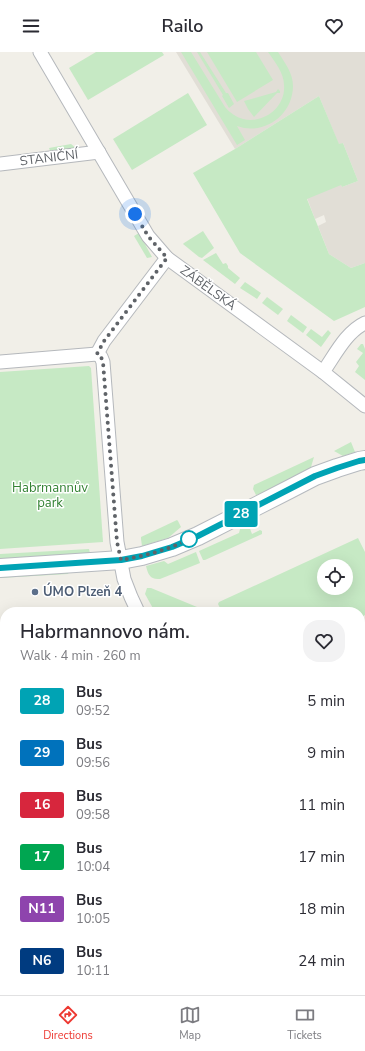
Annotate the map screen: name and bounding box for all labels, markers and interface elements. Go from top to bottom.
text: Railo [162,14,203,38]
icon: menu [20,15,42,37]
icon: heart [323,15,345,37]
street label: STANIČNÍ [19,144,80,171]
your location [125,204,145,224]
street label: ZÁBĚLSKÁ [176,261,241,315]
park label: Habrmannův park [12,479,88,512]
line badge: 28 [223,501,259,527]
text: 28 [233,504,249,523]
unlabelled marker [180,530,198,548]
map controls [317,559,353,595]
button: locate [317,559,353,595]
place label: ÚMO Plzeň 4 [43,582,122,601]
marker: ÚMO Plzeň 4 [30,587,40,597]
text: Habrmannovo nám. [20,619,190,645]
button: heart [303,620,345,662]
text: Walk · 4 min · 260 m [20,647,141,665]
text: Bus [76,682,102,702]
text: 28 [34,691,50,710]
text: 5 min [307,691,345,711]
text: 09:52 [76,702,110,720]
text: Bus [76,734,102,754]
text: 29 [34,743,50,762]
text: 9 min [307,743,345,763]
text: 09:56 [76,754,110,772]
text: Bus [76,786,102,806]
text: 16 [34,795,50,814]
text: 11 min [298,795,345,815]
text: 09:58 [76,806,110,824]
text: Bus [76,838,102,858]
text: 17 [34,847,50,866]
text: 17 min [298,847,345,867]
text: 10:04 [76,858,110,876]
text: Bus [76,890,102,910]
text: N11 [28,899,56,918]
text: 18 min [298,899,345,919]
text: 10:05 [76,910,110,928]
text: Bus [76,942,102,962]
text: N6 [33,951,51,970]
text: 24 min [298,951,345,971]
text: 10:11 [76,962,110,980]
tab: Directions [43,1004,93,1043]
tab: Map [179,1004,201,1043]
tab: Tickets [287,1004,322,1043]

